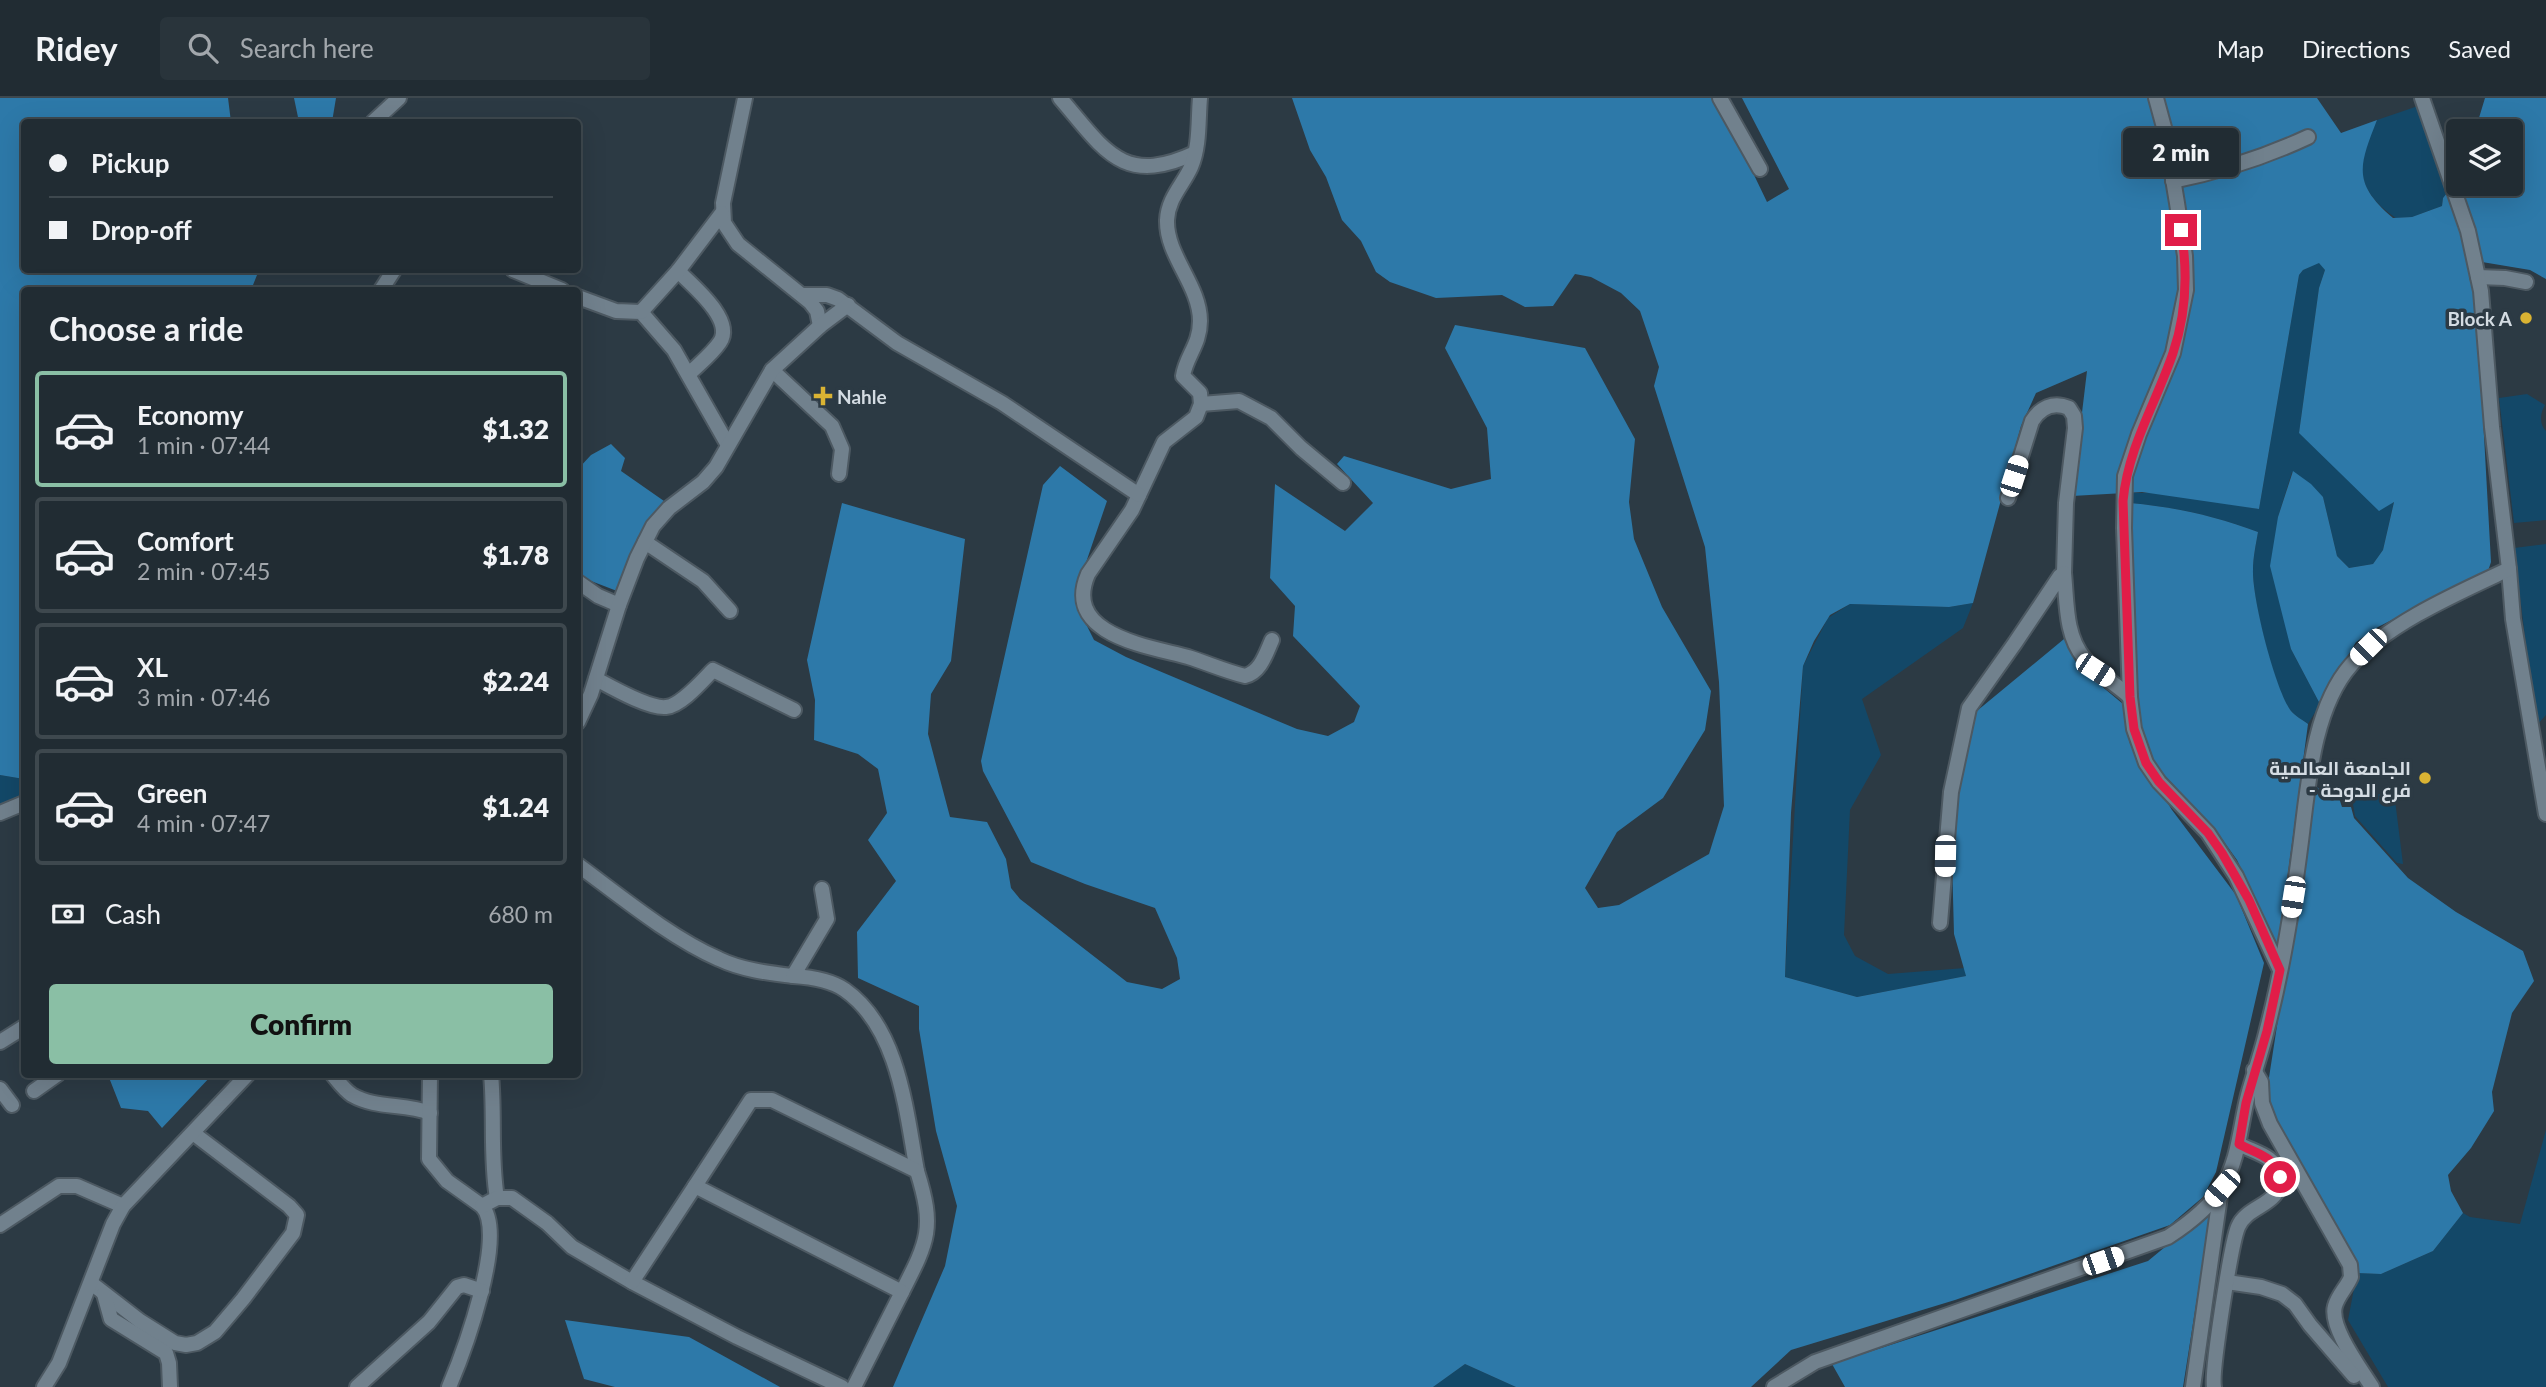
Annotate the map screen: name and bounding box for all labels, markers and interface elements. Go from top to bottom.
search box [160,17,650,80]
text: Ridey [35,28,118,68]
icon: search [184,29,222,67]
text: Search here [240,32,374,64]
text: Map [2217,34,2264,63]
text: Directions [2302,34,2410,63]
text: Saved [2448,34,2511,63]
map controls [2446,119,2523,196]
button: layers [2446,119,2523,196]
callout: 2 min [2123,129,2239,178]
text: 2 min [2152,138,2210,166]
text: Pickup [91,147,170,179]
text: Drop-off [91,214,192,246]
route end [2165,214,2197,246]
place label: Block A [2448,307,2513,330]
text: Choose a ride [49,309,243,348]
marker: Block A [2518,310,2534,326]
place label: Nahle [837,385,887,408]
marker: Nahle [815,388,831,404]
icon: car [53,398,116,461]
text: Economy [137,399,243,431]
text: $1.32 [482,413,549,445]
text: 1 min · 07:44 [137,431,270,459]
car [1998,453,2031,499]
icon: car [53,524,116,587]
text: Comfort [137,525,234,557]
text: $1.78 [482,539,549,571]
text: 2 min · 07:45 [137,557,270,585]
car [2346,625,2391,669]
icon: car [53,650,116,713]
car [2072,650,2119,690]
text: XL [137,651,168,683]
text: $2.24 [482,665,549,697]
text: 3 min · 07:46 [137,683,270,711]
place label: الجامعة العالمية - فرع الدوحة [2269,756,2411,804]
marker: الجامعة العالمية - فرع الدوحة [2417,770,2433,786]
icon: car [53,776,116,839]
text: Green [137,777,207,809]
text: $1.24 [482,791,549,823]
text: 4 min · 07:47 [137,809,270,837]
car [1935,835,1956,877]
car [2280,875,2307,919]
icon: cash [49,895,87,933]
text: Cash [105,898,161,930]
text: 680 m [488,900,553,928]
button: Confirm [49,984,553,1064]
route start [2264,1161,2296,1193]
car [2201,1165,2244,1211]
car [2080,1244,2127,1278]

